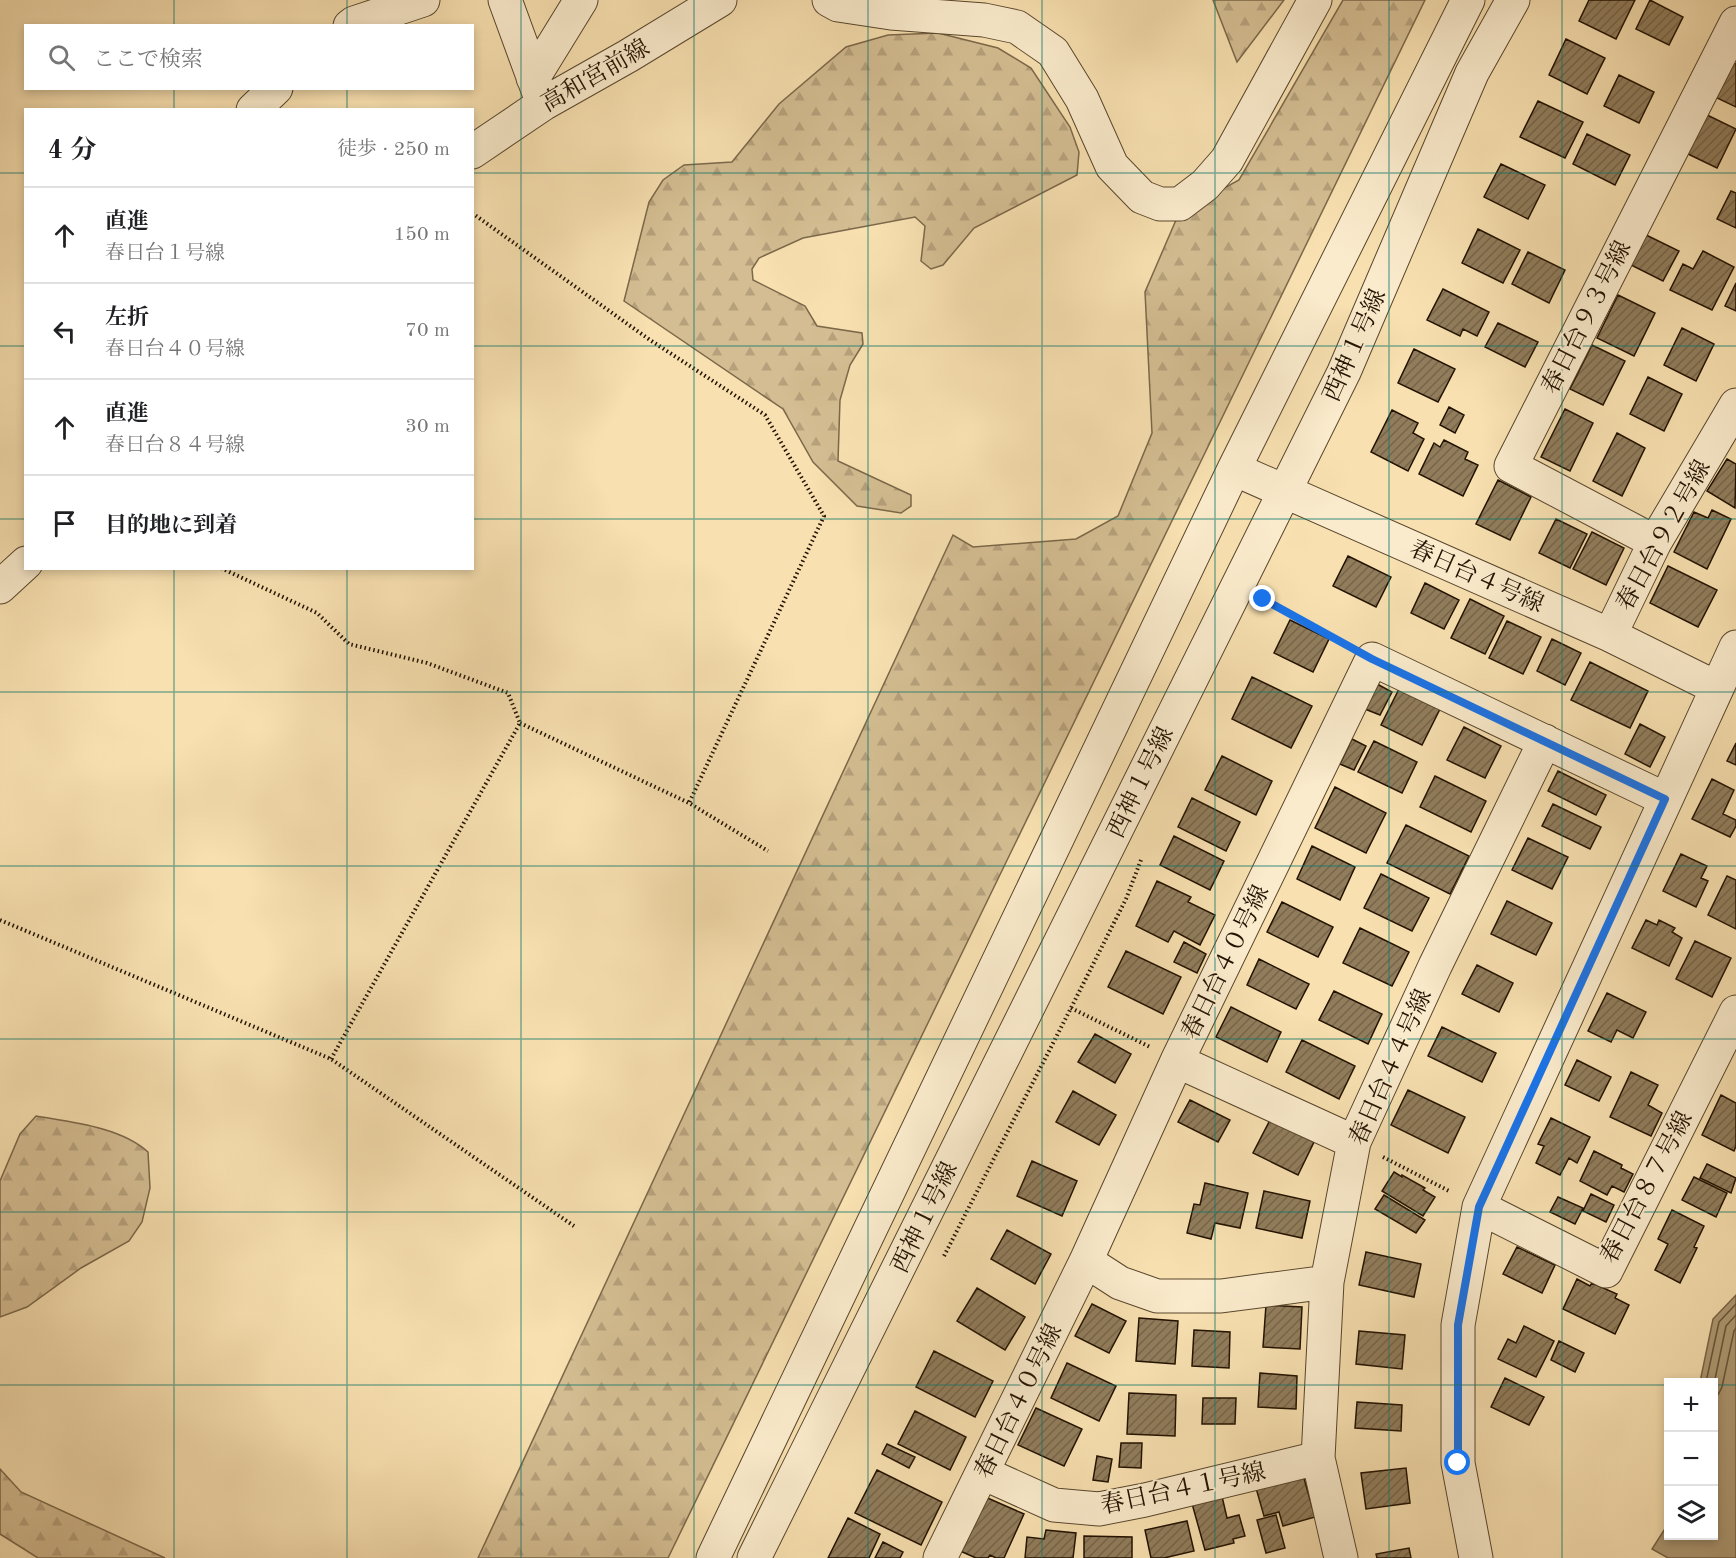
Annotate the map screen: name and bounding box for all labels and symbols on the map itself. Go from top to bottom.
street label: 高和宮前線 [537,34,654,117]
street label: 春日台９３号線 [1536,236,1637,398]
street label: 西神１号線 [1318,285,1391,406]
street label: 春日台９２号線 [1611,455,1716,615]
street label: 春日台４号線 [1406,535,1548,618]
route end [1249,585,1275,611]
street label: 西神１号線 [1102,722,1179,842]
street label: 春日台４０号線 [1176,881,1274,1044]
street label: 春日台４４号線 [1344,985,1437,1149]
street label: 春日台８７号線 [1595,1107,1698,1268]
street label: 西神１号線 [886,1157,963,1277]
street label: 春日台４０号線 [969,1320,1067,1483]
route start [1444,1449,1470,1475]
street label: 春日台４１号線 [1098,1458,1268,1519]

